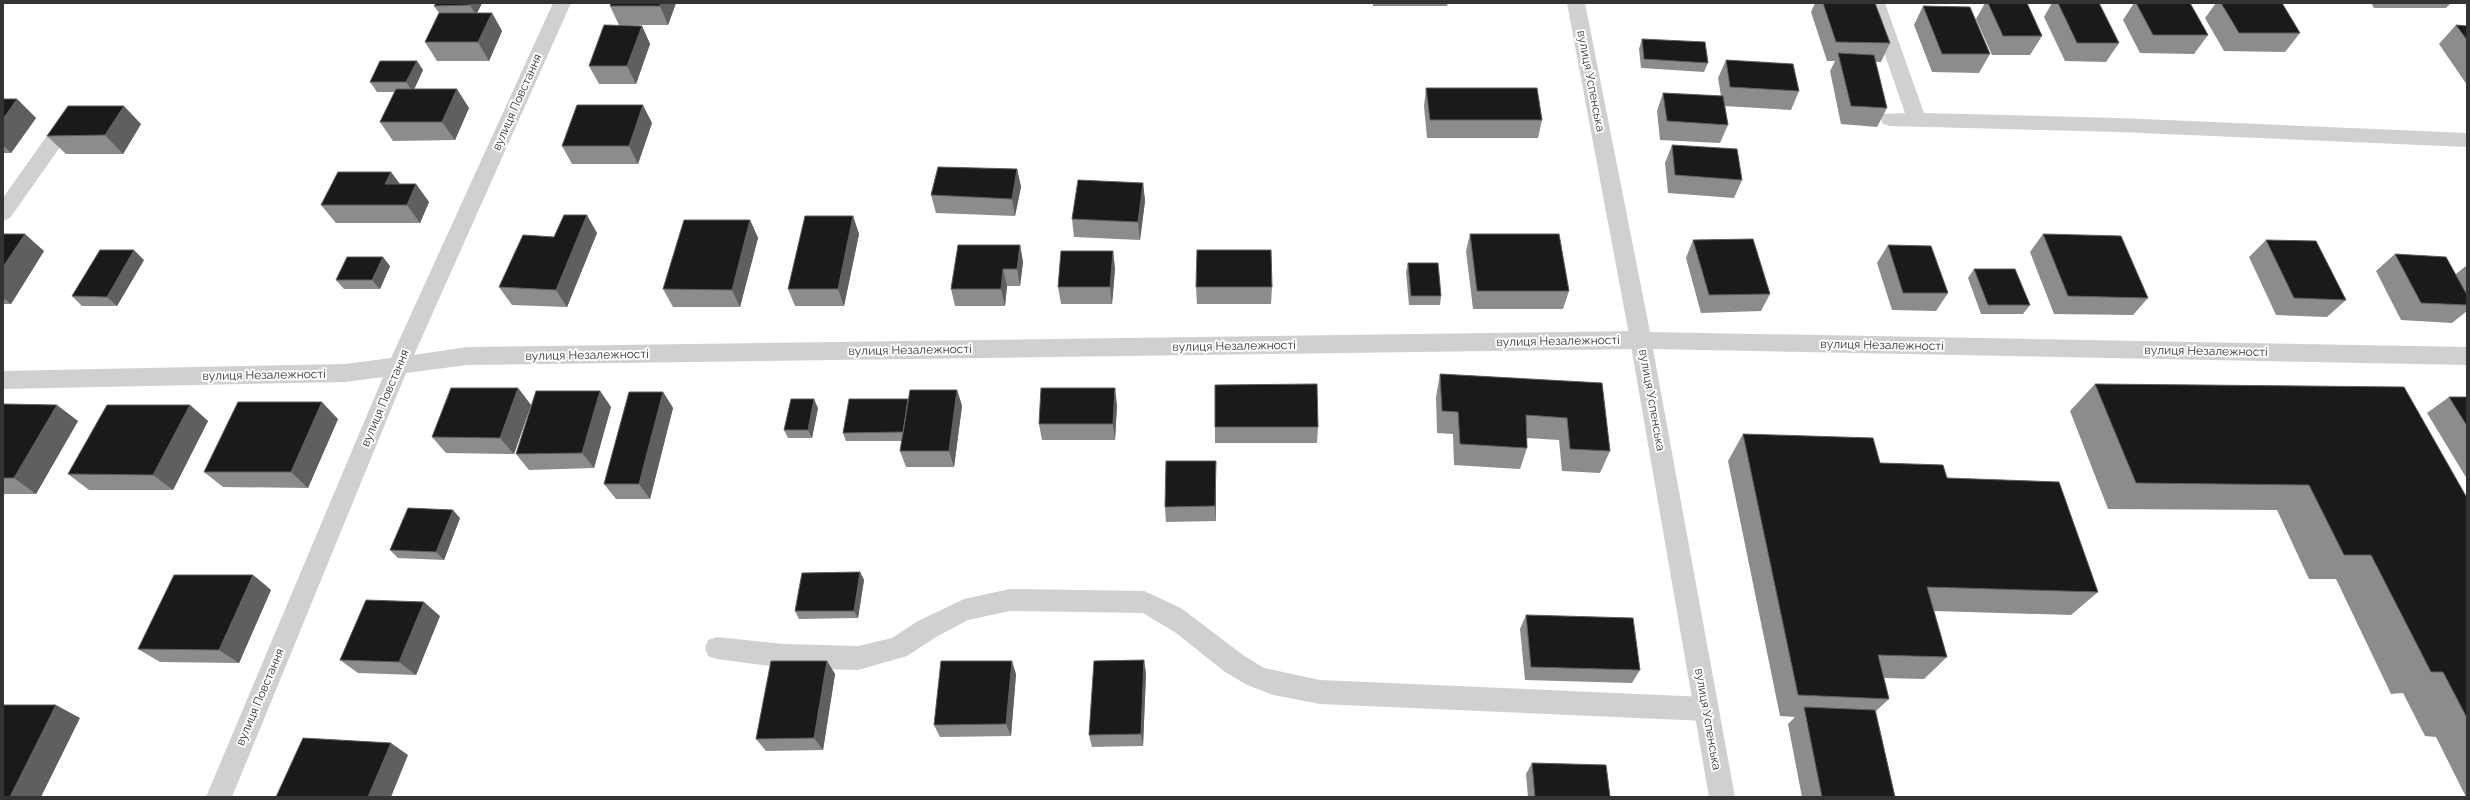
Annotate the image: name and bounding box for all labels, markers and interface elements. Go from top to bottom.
street label: вулиця Успенська [1574,29,1608,133]
street label: вулиця Повстання [489,52,545,152]
street label: вулиця Незалежності [1496,333,1620,349]
street label: вулиця Незалежності [1820,337,1944,353]
street label: вулиця Незалежності [1172,338,1296,354]
street label: вулиця Незалежності [848,342,972,358]
street label: вулиця Незалежності [2144,343,2268,359]
street label: вулиця Повстання [358,347,412,449]
street label: вулиця Незалежності [525,347,649,363]
street label: вулиця Успенська [1636,348,1668,452]
street label: вулиця Незалежності [202,367,326,383]
street label: вулиця Повстання [233,646,287,748]
street label: вулиця Успенська [1692,667,1724,771]

